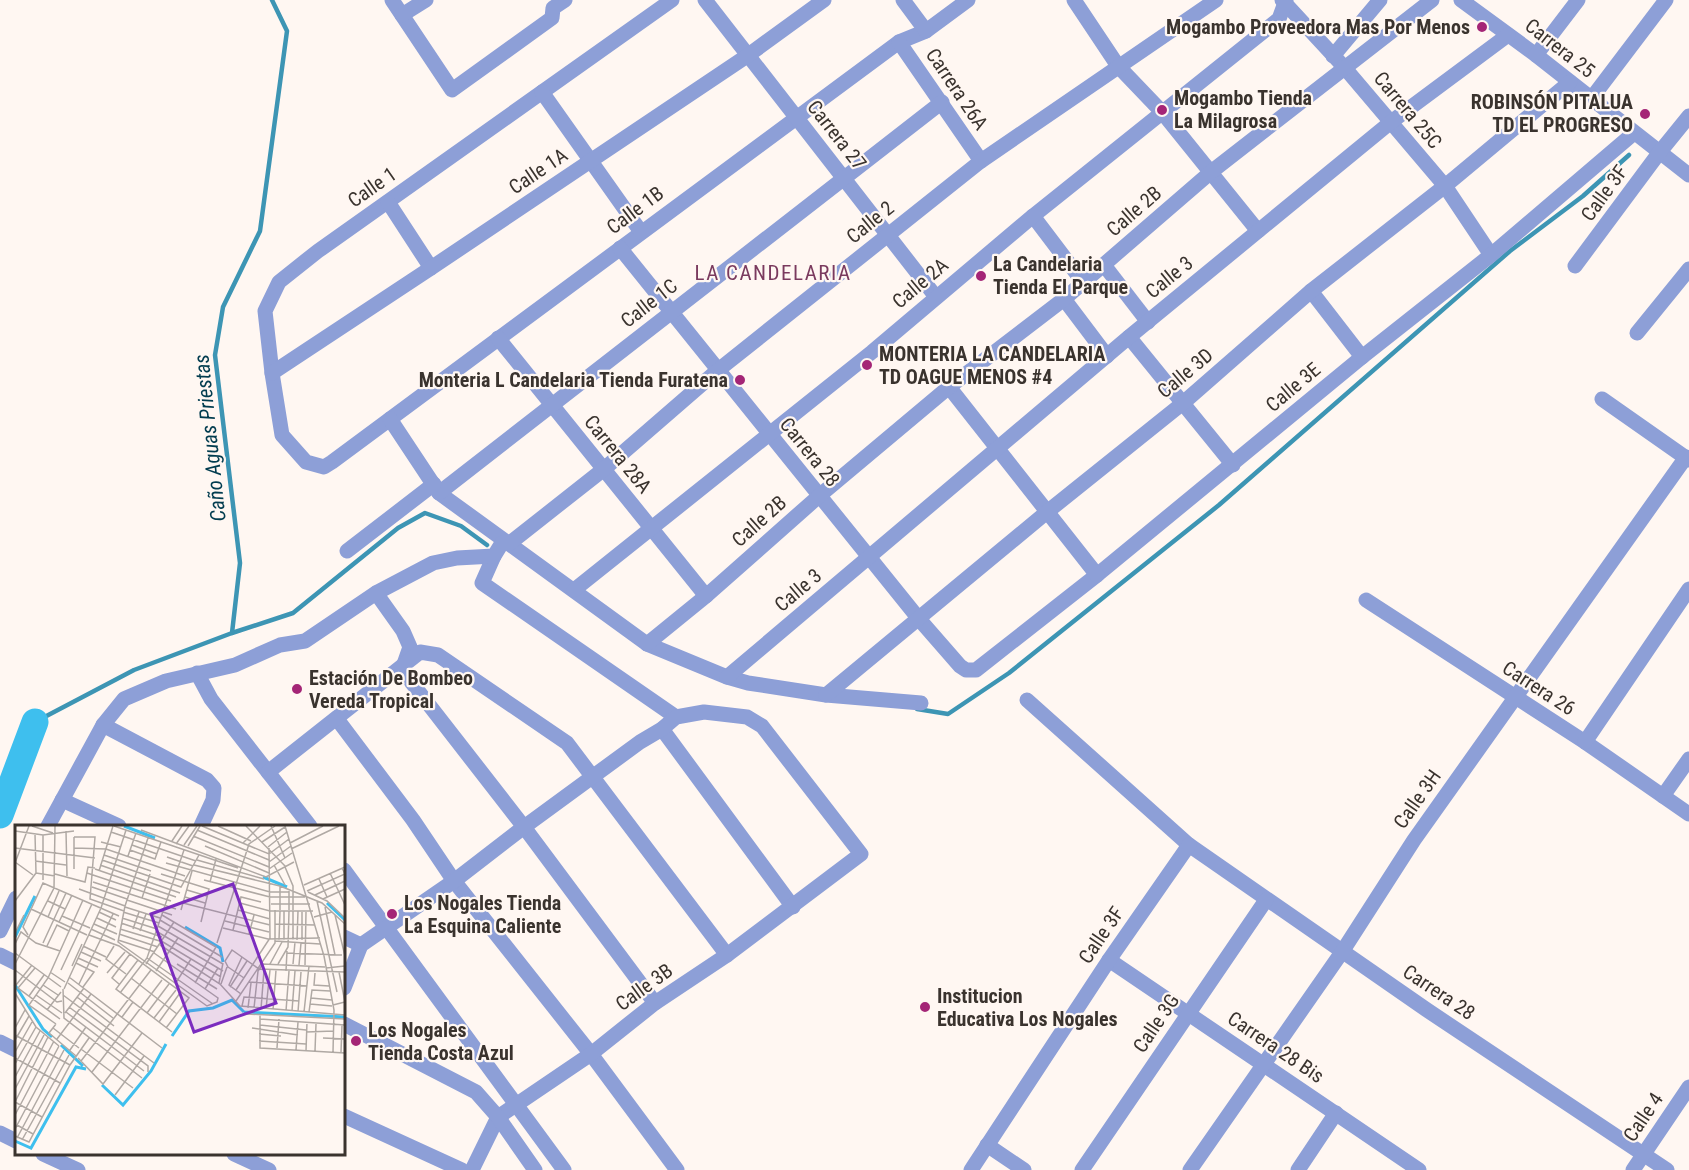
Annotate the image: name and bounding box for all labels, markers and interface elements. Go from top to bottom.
street label: Carrera 25 [1520,13,1600,83]
place label: Mogambo Proveedora Mas Por Menos [1166,15,1470,39]
marker: Mogambo Proveedora Mas Por Menos [1475,20,1489,34]
street label: Carrera 26A [921,44,993,135]
street label: Carrera 25C [1369,67,1447,153]
place label: Mogambo Tienda La Milagrosa [1174,86,1312,133]
place label: ROBINSÓN PITALUA TD EL PROGRESO [1471,90,1633,137]
street label: Carrera 27 [802,95,872,175]
marker: Mogambo Tienda La Milagrosa [1155,103,1169,117]
marker: ROBINSÓN PITALUA TD EL PROGRESO [1638,107,1652,121]
street label: Calle 1A [504,142,572,199]
street label: Calle 3F [1576,160,1632,226]
street label: Calle 1 [343,162,401,212]
street label: Calle 1B [602,181,668,239]
street label: Calle 2B [1102,181,1166,241]
street label: Calle 2 [841,196,899,248]
street label: Calle 3 [1140,251,1198,303]
street label: Calle 2A [887,252,953,313]
place label: La Candelaria Tienda El Parque [993,252,1128,299]
district label: LA CANDELARIA [694,261,852,285]
marker: La Candelaria Tienda El Parque [974,269,988,283]
street label: Calle 1C [616,273,682,333]
place label: MONTERIA LA CANDELARIA TD OAGUE MENOS #4 [879,342,1105,389]
street label: Calle 3D [1152,343,1218,403]
water label: Caño Aguas Priestas [189,353,231,523]
street label: Calle 3E [1261,357,1325,417]
marker: MONTERIA LA CANDELARIA TD OAGUE MENOS #4 [860,358,874,372]
place label: Monteria L Candelaria Tienda Furatena [419,368,728,392]
marker: Monteria L Candelaria Tienda Furatena [733,373,747,387]
street label: Carrera 28A [579,410,657,498]
street label: Carrera 28 [775,413,845,491]
street label: Calle 2B [727,490,791,552]
street label: Calle 3 [770,563,826,617]
street label: Carrera 26 [1498,656,1580,720]
place label: Estación De Bombeo Vereda Tropical [309,666,473,713]
marker: Estación De Bombeo Vereda Tropical [290,682,304,696]
street label: Calle 3H [1388,765,1446,833]
inset map [15,825,345,1155]
place label: Los Nogales Tienda La Esquina Caliente [404,891,561,938]
street label: Calle 3F [1073,902,1129,968]
marker: Los Nogales Tienda La Esquina Caliente [385,907,399,921]
street label: Calle 3B [611,958,677,1016]
street label: Carrera 28 [1398,959,1480,1025]
place label: Institucion Educativa Los Nogales [937,984,1118,1031]
street label: Calle 3G [1128,989,1184,1057]
marker: Institucion Educativa Los Nogales [918,1000,932,1014]
street label: Carrera 28 Bis [1223,1006,1329,1088]
place label: Los Nogales Tienda Costa Azul [368,1018,514,1065]
marker: Los Nogales Tienda Costa Azul [349,1034,363,1048]
street label: Calle 4 [1618,1088,1668,1146]

